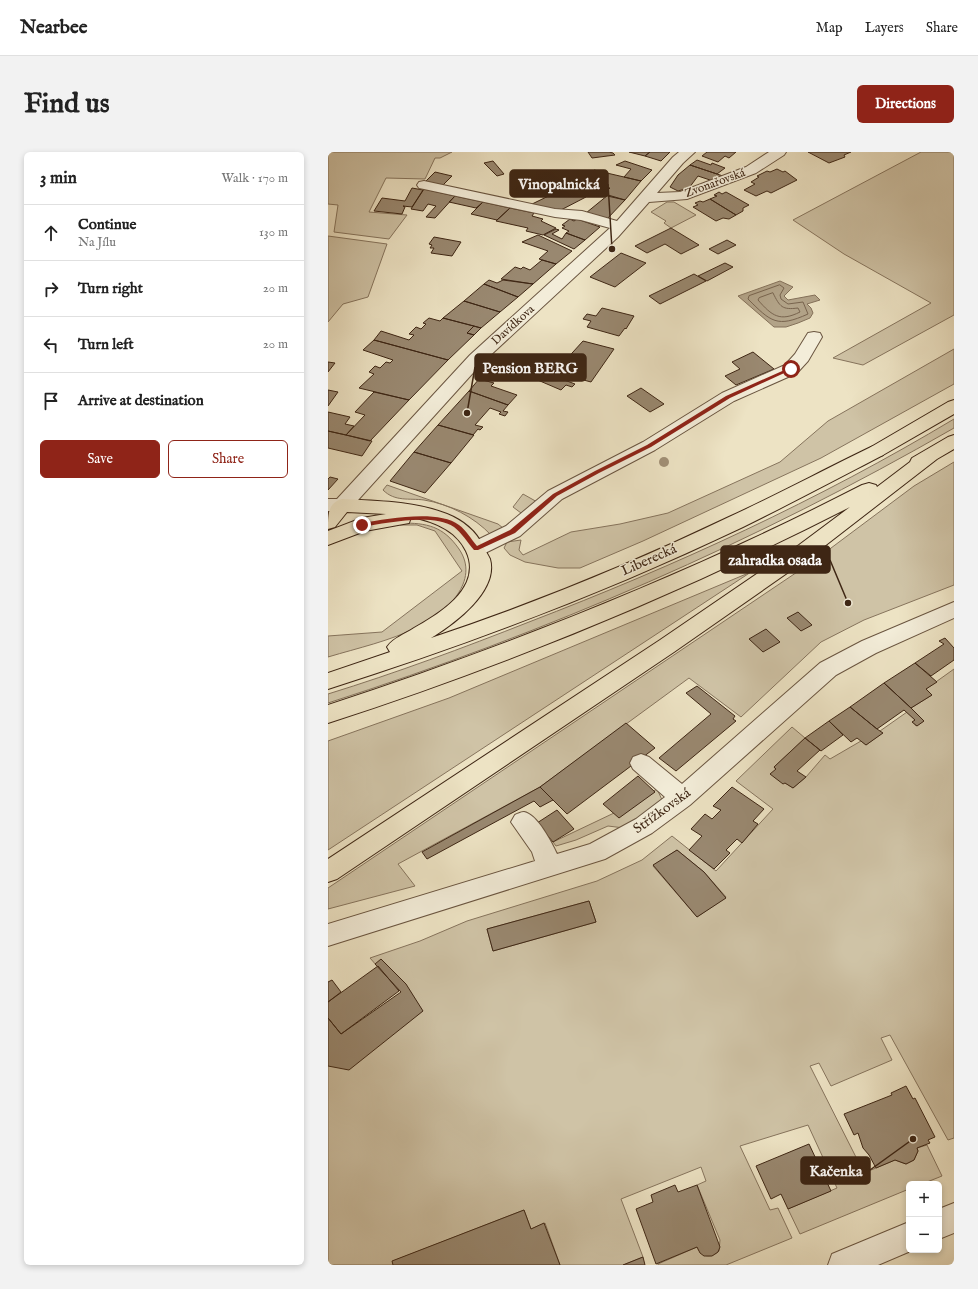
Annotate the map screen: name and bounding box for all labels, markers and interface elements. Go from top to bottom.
text: Nearbee [20,16,87,40]
text: Map [816,19,843,37]
text: Layers [865,19,904,37]
text: Share [926,19,958,37]
button: Directions [857,85,954,123]
text: Find us [24,87,110,122]
street label: Zvonařovská [683,165,748,201]
text: 3 min [40,168,77,189]
text: Walk · 170 m [222,170,288,187]
callout: Vinopalnická [510,170,608,197]
text: Vinopalnická [517,175,600,194]
text: Continue [78,215,136,234]
icon: ahead [40,222,62,244]
text: 130 m [259,224,288,241]
text: Na Jílu [78,234,116,251]
icon: right [40,278,62,300]
text: Turn right [78,279,143,298]
text: 20 m [263,280,288,297]
street label: Davídkova [488,301,538,348]
icon: left [40,334,62,356]
text: Turn left [78,335,134,354]
text: 20 m [263,336,288,353]
callout: Pension BERG [475,354,586,381]
text: Pension BERG [482,359,579,378]
route start [782,360,800,378]
icon: arrive [40,390,62,412]
text: Arrive at destination [78,391,204,410]
button: Save [40,440,160,478]
button: Share [168,440,288,478]
route end [353,516,371,534]
street label: Liberecká [619,539,680,580]
callout: zahradka osada [721,546,830,573]
text: zahradka osada [728,551,822,570]
street label: Střížkovská [630,784,695,838]
callout: Kačenka [801,1157,870,1184]
text: Kačenka [809,1162,863,1181]
map controls [906,1181,942,1253]
button: + [906,1181,942,1217]
button: − [906,1217,942,1253]

